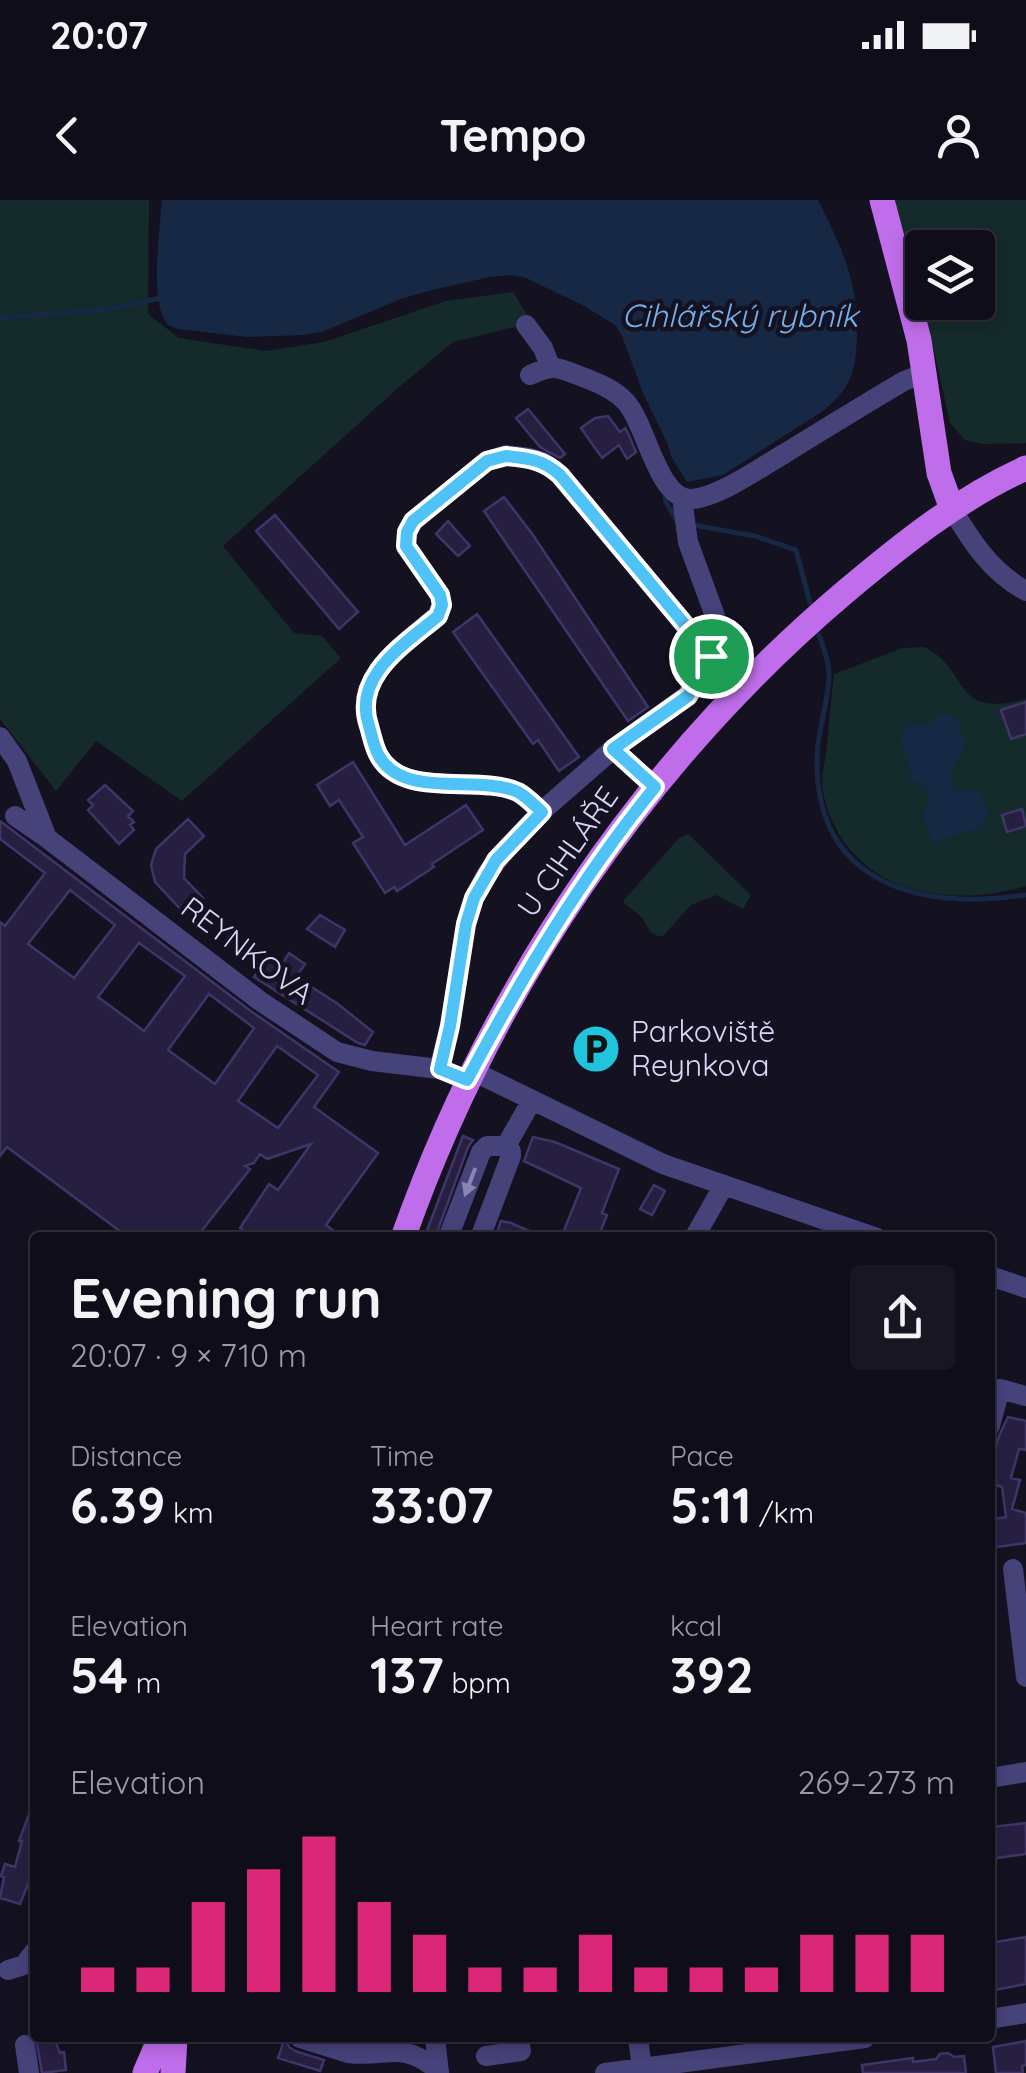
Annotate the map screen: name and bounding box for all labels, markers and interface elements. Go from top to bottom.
text: 20:07 [50,11,148,59]
text: Tempo [439,107,587,163]
icon: back [40,108,95,163]
icon: person [931,108,986,163]
map controls [905,230,995,320]
button: layers [905,230,995,320]
water label: Cihlářský rybník [622,295,861,335]
pin [669,614,754,699]
icon: arrive [684,629,739,684]
street label: U CIHLÁŘE [508,779,626,924]
street label: REYNKOVA [174,888,321,1012]
place label: Parkoviště Reynkova [631,1012,775,1084]
parking icon: Parkoviště Reynkova [570,1023,622,1075]
one-way arrow [461,1167,477,1197]
text: Evening run [70,1263,382,1332]
button: share [850,1265,955,1370]
text: 20:07 · 9 × 710 m [70,1335,307,1375]
text: Distance [70,1438,182,1473]
text: Time [370,1438,434,1473]
text: Pace [670,1438,734,1473]
text: 6.39 [70,1473,165,1536]
text: 33:07 [370,1473,494,1536]
text: 5:11 [670,1473,751,1536]
text: km [165,1495,214,1530]
text: /km [751,1495,814,1530]
text: Elevation [70,1608,188,1643]
text: Heart rate [370,1608,504,1643]
text: kcal [670,1608,722,1643]
text: 54 [70,1643,128,1706]
text: 137 [370,1643,444,1706]
text: 392 [670,1643,754,1706]
text: m [128,1665,161,1700]
text: bpm [444,1665,511,1700]
text: Elevation [70,1762,205,1802]
text: 269–273 m [798,1762,955,1802]

